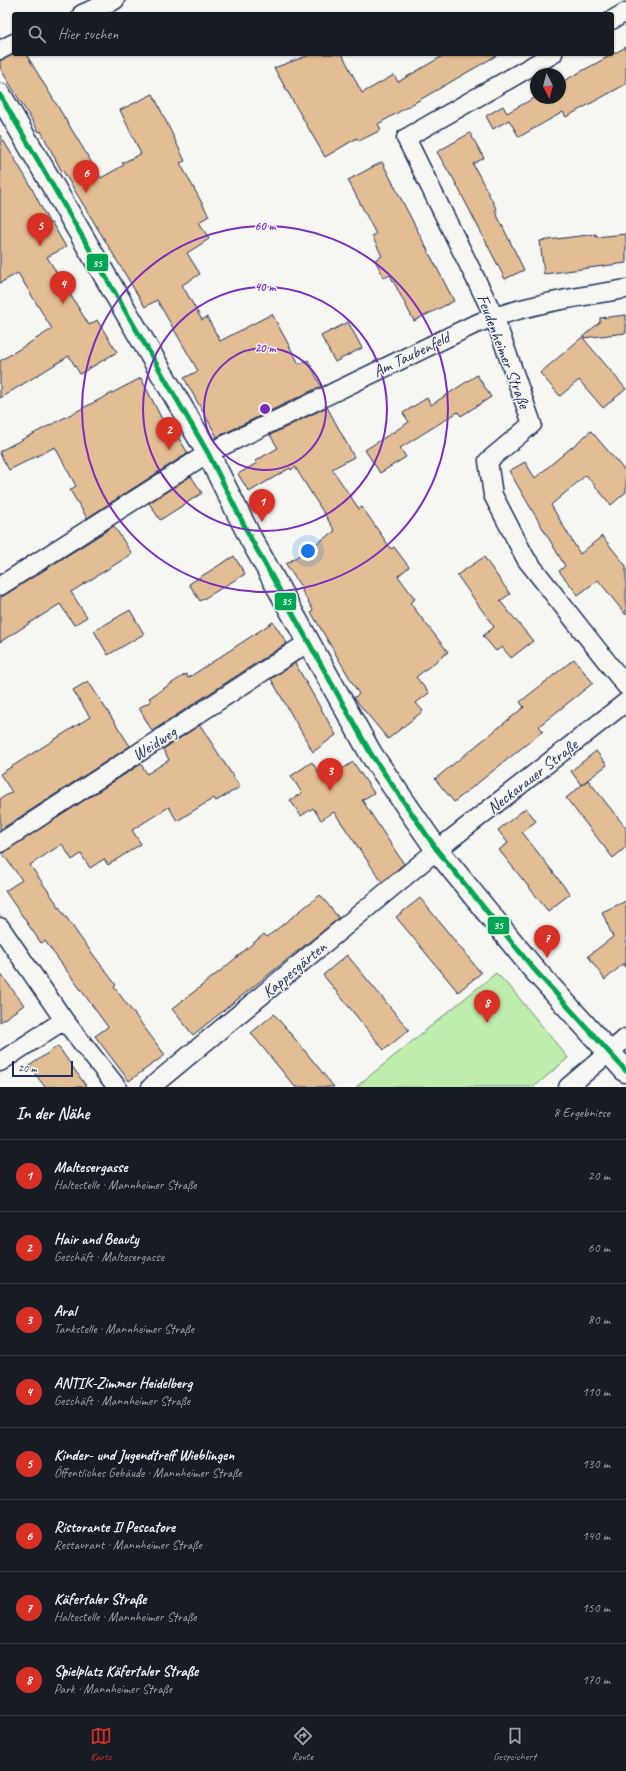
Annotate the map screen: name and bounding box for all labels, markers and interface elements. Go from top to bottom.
search box [12,12,614,56]
icon: search [26,23,48,45]
text: Hier suchen [58,25,118,44]
north arrow [530,68,566,104]
pin: 6 [73,160,99,193]
pin: 5 [27,213,53,246]
text: 60 m [255,218,277,234]
line badge: 35 [86,253,109,272]
text: 35 [92,256,103,270]
pin: 4 [50,271,76,304]
text: 40 m [255,279,276,295]
street label: Feudenheimer Straße [472,291,535,413]
street label: Am Taubenfeld [369,326,455,382]
text: 20 m [255,340,276,356]
centre of rings [258,402,272,416]
pin: 2 [156,417,182,450]
pin: 1 [249,489,275,522]
your location [298,541,318,561]
line badge: 35 [274,592,297,611]
text: 35 [281,594,292,608]
street label: Weidweg [128,721,181,765]
street label: Neckarauer Straße [483,734,583,818]
pin: 3 [317,758,343,791]
line badge: 35 [487,916,510,935]
text: 35 [493,918,504,932]
pin: 7 [534,925,560,958]
street label: Kappesgärten [258,935,332,1002]
pin: 8 [474,990,500,1023]
scale bar [12,1059,73,1078]
text: 20 m [18,1061,37,1075]
text: In der Nähe [16,1103,89,1124]
text: 8 Ergebnisse [554,1105,610,1121]
text: Maltesergasse [54,1158,128,1177]
text: 1 [26,1168,32,1184]
text: 20 m [588,1168,610,1184]
text: Haltestelle · Mannheimer Straße [54,1177,197,1193]
text: Hair and Beauty [54,1230,139,1249]
text: 2 [26,1240,32,1256]
text: 60 m [588,1240,610,1256]
text: Geschäft · Maltesergasse [54,1249,164,1265]
text: Aral [54,1302,76,1321]
text: 3 [26,1312,32,1328]
text: 80 m [588,1312,610,1328]
text: Tankstelle · Mannheimer Straße [54,1321,194,1337]
text: ANTIK-Zimmer Heidelberg [54,1374,192,1393]
text: 4 [26,1384,32,1400]
text: 110 m [582,1384,610,1400]
text: Geschäft · Mannheimer Straße [54,1393,190,1409]
text: Kinder- und Jugendtreff Wieblingen [54,1446,234,1465]
text: 5 [26,1456,32,1472]
text: 130 m [582,1456,610,1472]
text: Öffentliches Gebäude · Mannheimer Straße [54,1465,242,1481]
text: Ristorante Il Pescatore [54,1518,175,1537]
text: 6 [26,1528,32,1544]
text: 140 m [582,1528,610,1544]
text: Restaurant · Mannheimer Straße [54,1537,202,1553]
text: Käfertaler Straße [54,1590,146,1609]
text: 7 [26,1600,32,1616]
text: 150 m [582,1600,610,1616]
text: Haltestelle · Mannheimer Straße [54,1609,197,1625]
text: Spielplatz Käfertaler Straße [54,1662,198,1681]
text: 8 [26,1672,32,1688]
text: 170 m [582,1672,610,1688]
text: Park · Mannheimer Straße [54,1681,172,1697]
tab: Karte [90,1725,112,1763]
tab: Route [292,1725,314,1763]
tab: Gespeichert [493,1725,536,1763]

